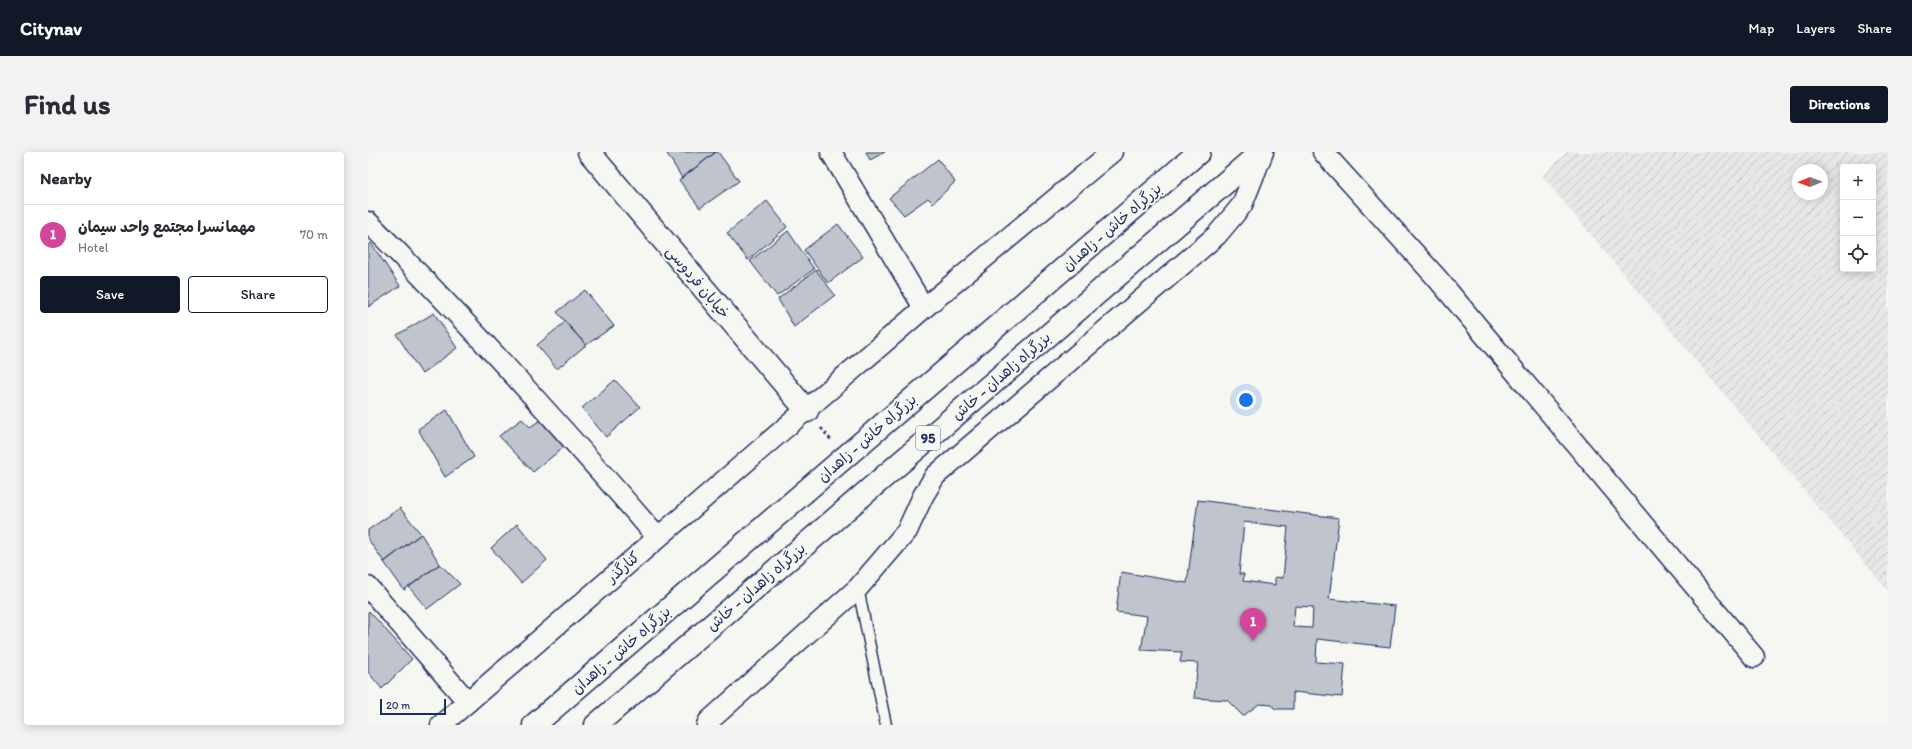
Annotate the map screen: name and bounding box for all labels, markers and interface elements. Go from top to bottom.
text: Citynav [20,17,82,40]
text: Map [1749,20,1774,37]
text: Layers [1796,20,1835,37]
text: Share [1857,20,1892,37]
button: Directions [1790,86,1888,123]
text: Find us [24,87,111,121]
north arrow [1792,164,1828,200]
map controls [1840,164,1876,272]
button: + [1840,164,1876,200]
text: Nearby [40,168,92,188]
street label: بزرگراه خاش - زاهدان [1059,179,1165,275]
button: − [1840,200,1876,236]
text: مهمانسرا مجتمع واحد سیمان [78,218,256,236]
text: 1 [50,227,56,242]
text: 70 m [300,227,328,242]
button: locate [1840,236,1876,272]
text: Hotel [78,240,108,255]
street label: خیابان فردوسی [662,242,734,323]
button: Save [40,276,180,313]
button: Share [188,276,328,313]
street label: بزرگراه زاهدان - خاش [948,328,1054,424]
street label: بزرگراه خاش - زاهدان [814,390,920,486]
your location [1236,390,1256,410]
road number: 95 [916,426,940,450]
street label: بزرگراه زاهدان - خاش [703,539,809,635]
street label: کنارگذر [602,548,643,587]
street label: بزرگراه خاش - زاهدان [568,602,674,698]
pin: 1 [1240,608,1266,641]
scale bar [380,697,446,716]
text: 20 m [386,699,410,712]

